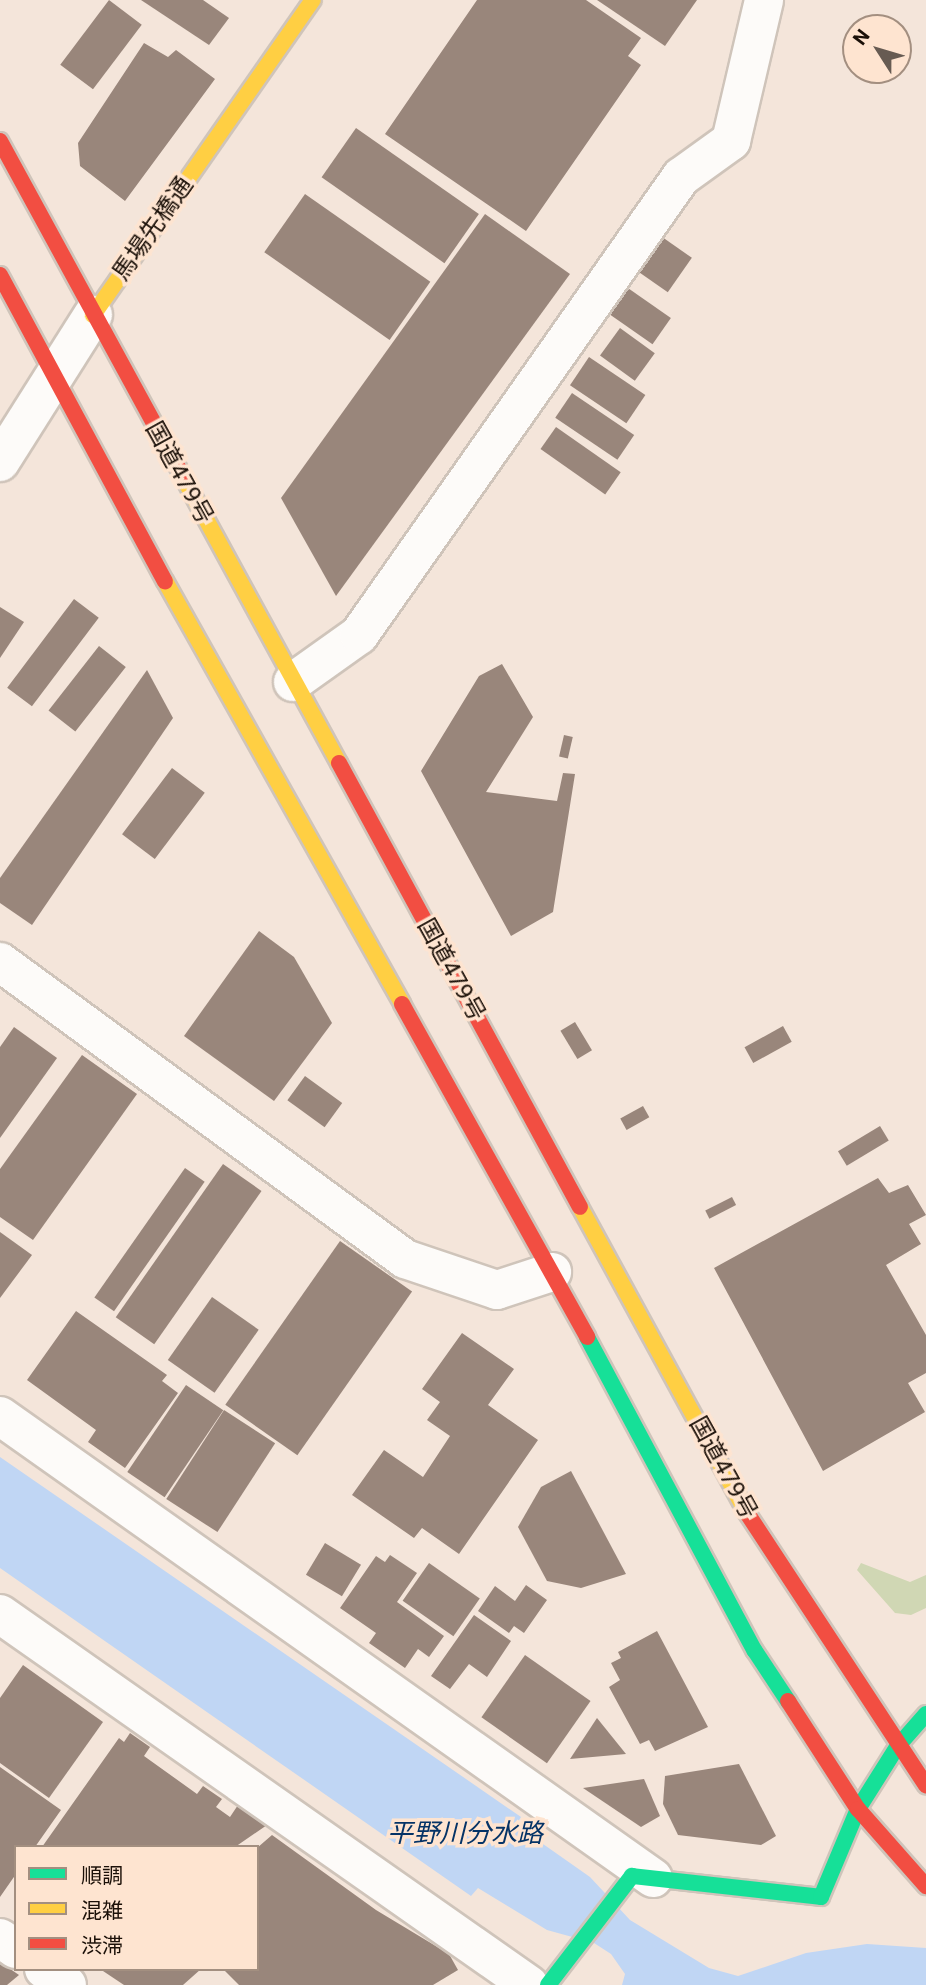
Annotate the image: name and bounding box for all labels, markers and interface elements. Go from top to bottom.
north arrow [842,14,912,84]
text: N [848,25,875,50]
street label: 馬場先橋通 [107,172,199,286]
street label: 国道479号 [139,417,219,529]
street label: 国道479号 [411,914,491,1026]
street label: 国道479号 [683,1412,763,1524]
water label: 平野川分水路 [387,1818,543,1850]
legend [14,1845,259,1971]
text: 順調 [81,1864,123,1888]
text: 混雑 [81,1899,123,1923]
text: 渋滞 [81,1934,123,1958]

